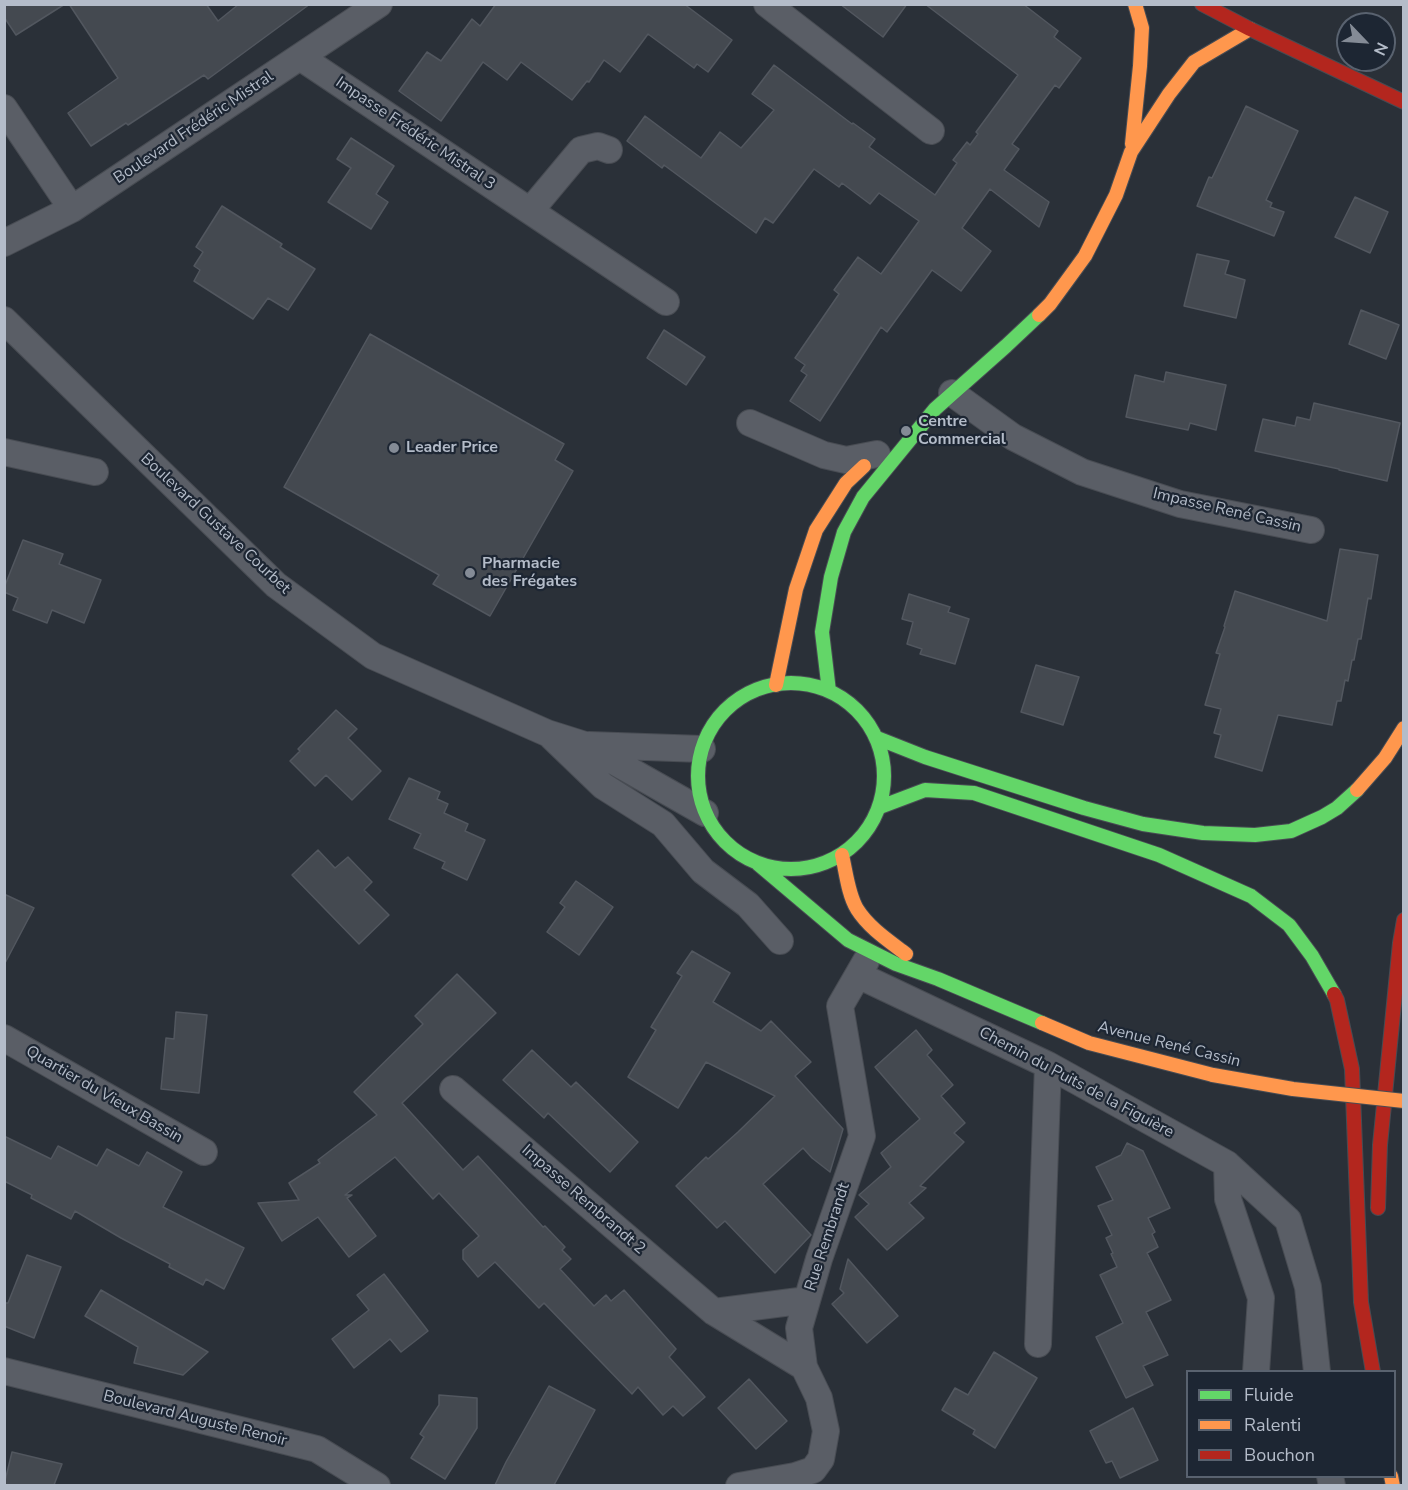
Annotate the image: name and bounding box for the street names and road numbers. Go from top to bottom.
street label: Boulevard Frédéric Mistral [111,67,277,189]
street label: Impasse Frédéric Mistral 3 [332,73,498,195]
street label: Boulevard Gustave Courbet [136,450,294,598]
street label: Impasse René Cassin [1151,485,1303,537]
street label: Avenue René Cassin [1096,1018,1242,1072]
street label: Chemin du Puits de la Figuière [975,1023,1177,1143]
street label: Quartier du Vieux Bassin [22,1042,186,1148]
street label: Impasse Rembrandt 2 [517,1141,649,1259]
street label: Rue Rembrandt [801,1181,855,1293]
street label: Boulevard Auguste Renoir [101,1387,289,1451]

